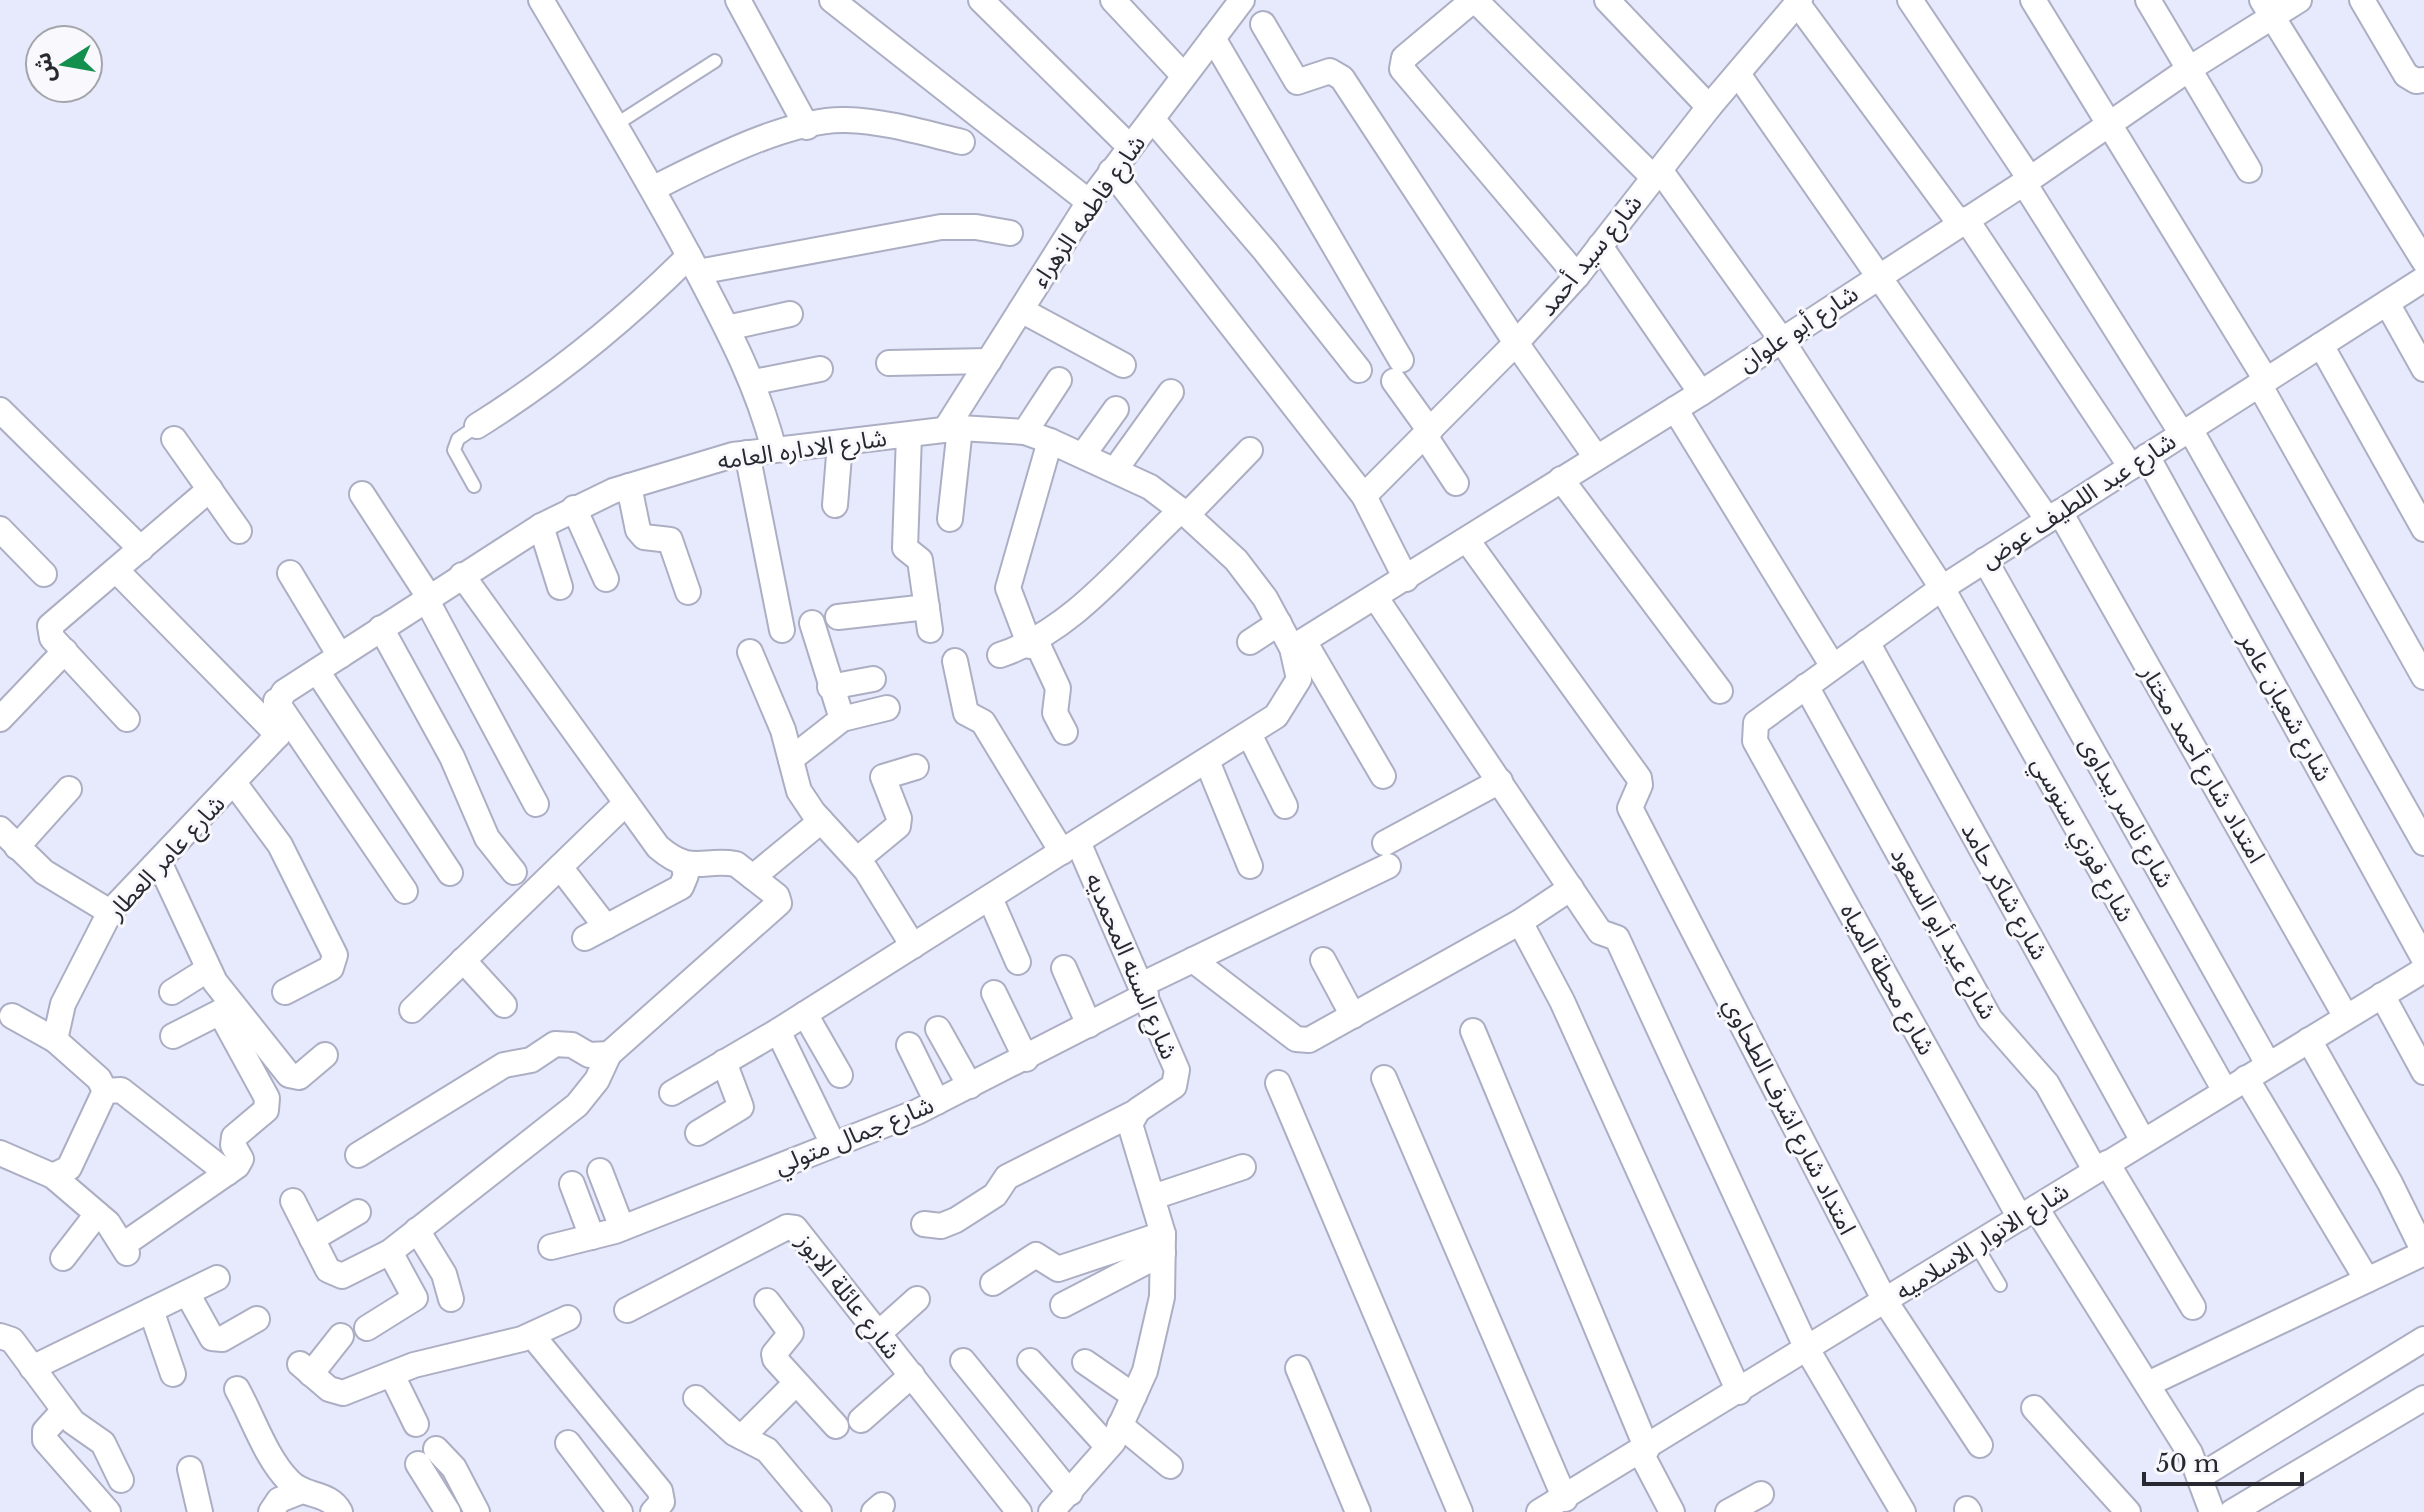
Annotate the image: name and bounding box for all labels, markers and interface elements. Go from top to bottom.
north arrow [24,24,104,104]
text: ش [29,50,61,85]
street label: شارع فاطمه الزهراء [1025,129,1154,294]
street label: شارع سيد أحمد [1532,188,1650,323]
street label: شارع أبو علوان [1732,278,1865,380]
street label: شارع الاداره العامه [715,423,889,478]
street label: شارع عبد اللطيف عوض [1975,426,2183,576]
street label: شارع شعبان عامر [2230,627,2339,788]
street label: امتداد شارع أحمد مختار [2131,659,2272,870]
street label: شارع ناصر بيداوى [2071,731,2180,894]
street label: شارع فوزي سنوسي [2022,751,2140,929]
street label: شارع عامر العطار [100,789,233,928]
street label: شارع شاكر حامد [1953,817,2055,966]
street label: شارع عيد أبو السعود [1882,841,2004,1026]
street label: شارع السنه المحمديه [1077,869,1184,1065]
street label: شارع محطة المياه [1832,898,1942,1061]
street label: امتداد شارع اشرف الطحاوي [1714,993,1862,1241]
street label: شارع جمال متولي [770,1090,939,1184]
street label: شارع الانوار الاسلاميه [1890,1176,2075,1308]
street label: شارع عائلة الابوز [788,1227,907,1366]
scale bar [2144,1436,2302,1486]
text: 50 m [2156,1449,2220,1478]

